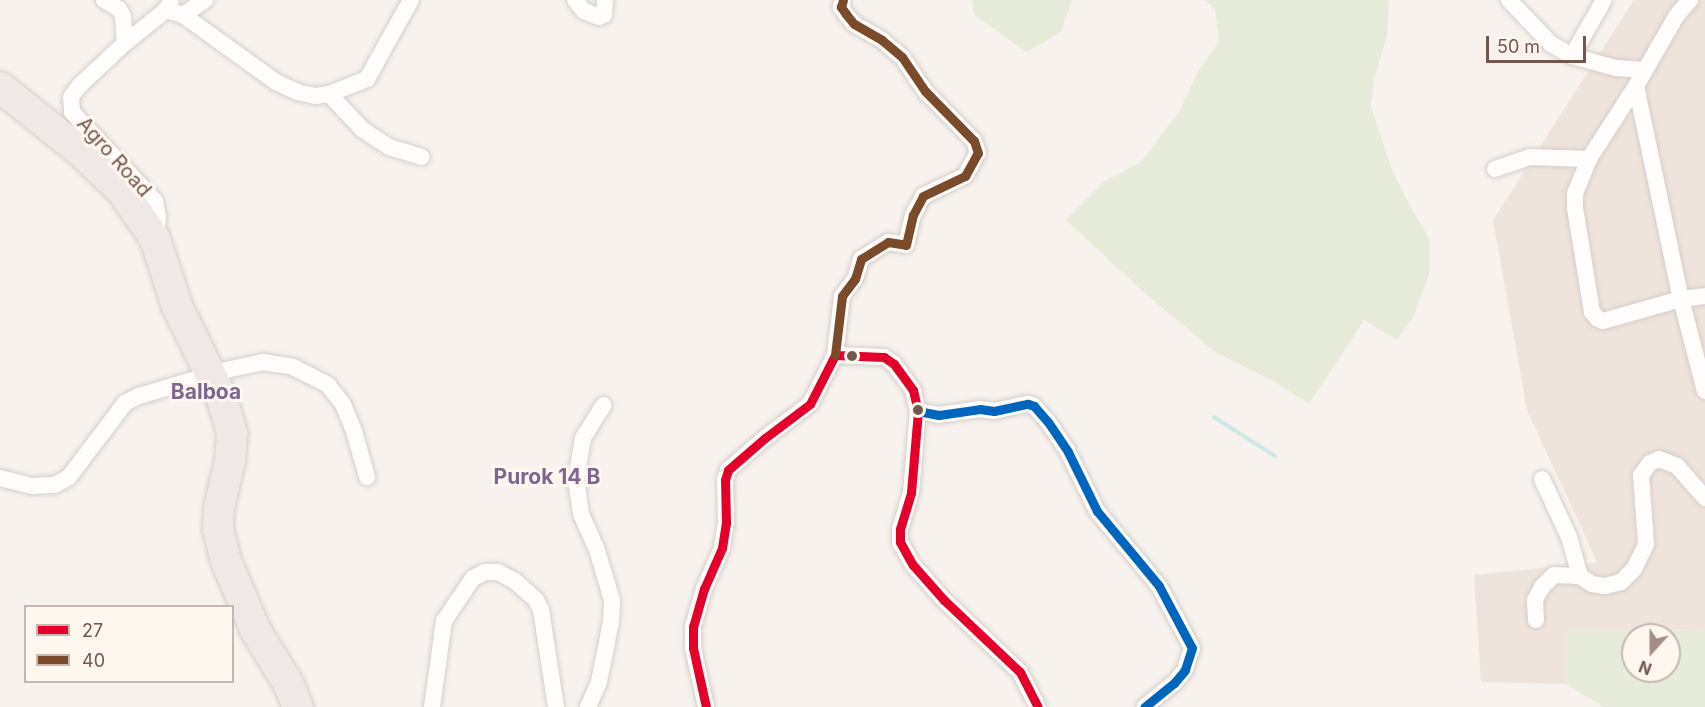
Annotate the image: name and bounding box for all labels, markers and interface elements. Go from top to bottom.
scale bar [1489,24,1590,62]
text: 50 m [1497,36,1540,57]
street label: Agro Road [72,112,156,202]
unlabelled marker [846,350,858,362]
district label: Balboa [171,379,241,405]
unlabelled marker [912,404,924,416]
district label: Purok 14 B [494,464,600,490]
legend [24,605,234,683]
text: 27 [82,620,103,641]
north arrow [1621,623,1681,683]
text: 40 [82,650,105,671]
text: N [1636,656,1655,679]

